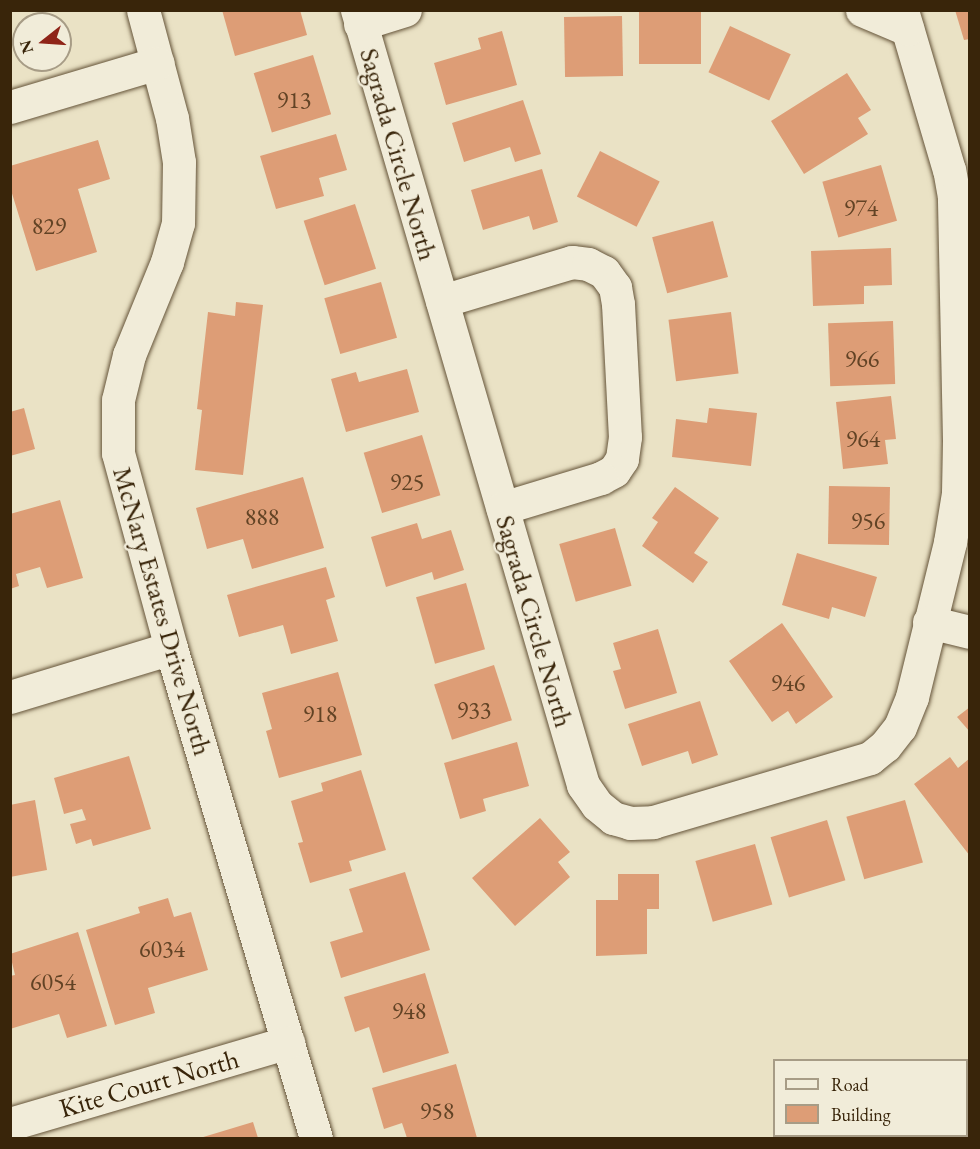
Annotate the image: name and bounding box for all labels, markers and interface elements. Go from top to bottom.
north arrow [12,12,72,72]
text: N [14,38,38,56]
street label: Sagrada Circle North [353,44,445,264]
house number: 913 [277,86,311,114]
house number: 974 [844,194,878,222]
house number: 829 [32,212,66,240]
house number: 966 [845,345,879,373]
house number: 964 [846,425,880,453]
street label: McNary Estates Drive North [106,463,220,759]
house number: 925 [390,468,424,496]
house number: 888 [245,503,279,531]
house number: 956 [851,507,885,535]
street label: Sagrada Circle North [489,511,581,731]
house number: 946 [771,669,805,697]
house number: 933 [457,696,491,724]
house number: 918 [303,700,337,728]
house number: 6034 [139,935,185,963]
house number: 6054 [30,968,76,996]
house number: 948 [392,997,426,1025]
street label: Kite Court North [56,1042,242,1124]
legend [773,1059,968,1137]
text: Road [831,1073,869,1096]
house number: 958 [420,1097,454,1125]
text: Building [831,1103,891,1126]

